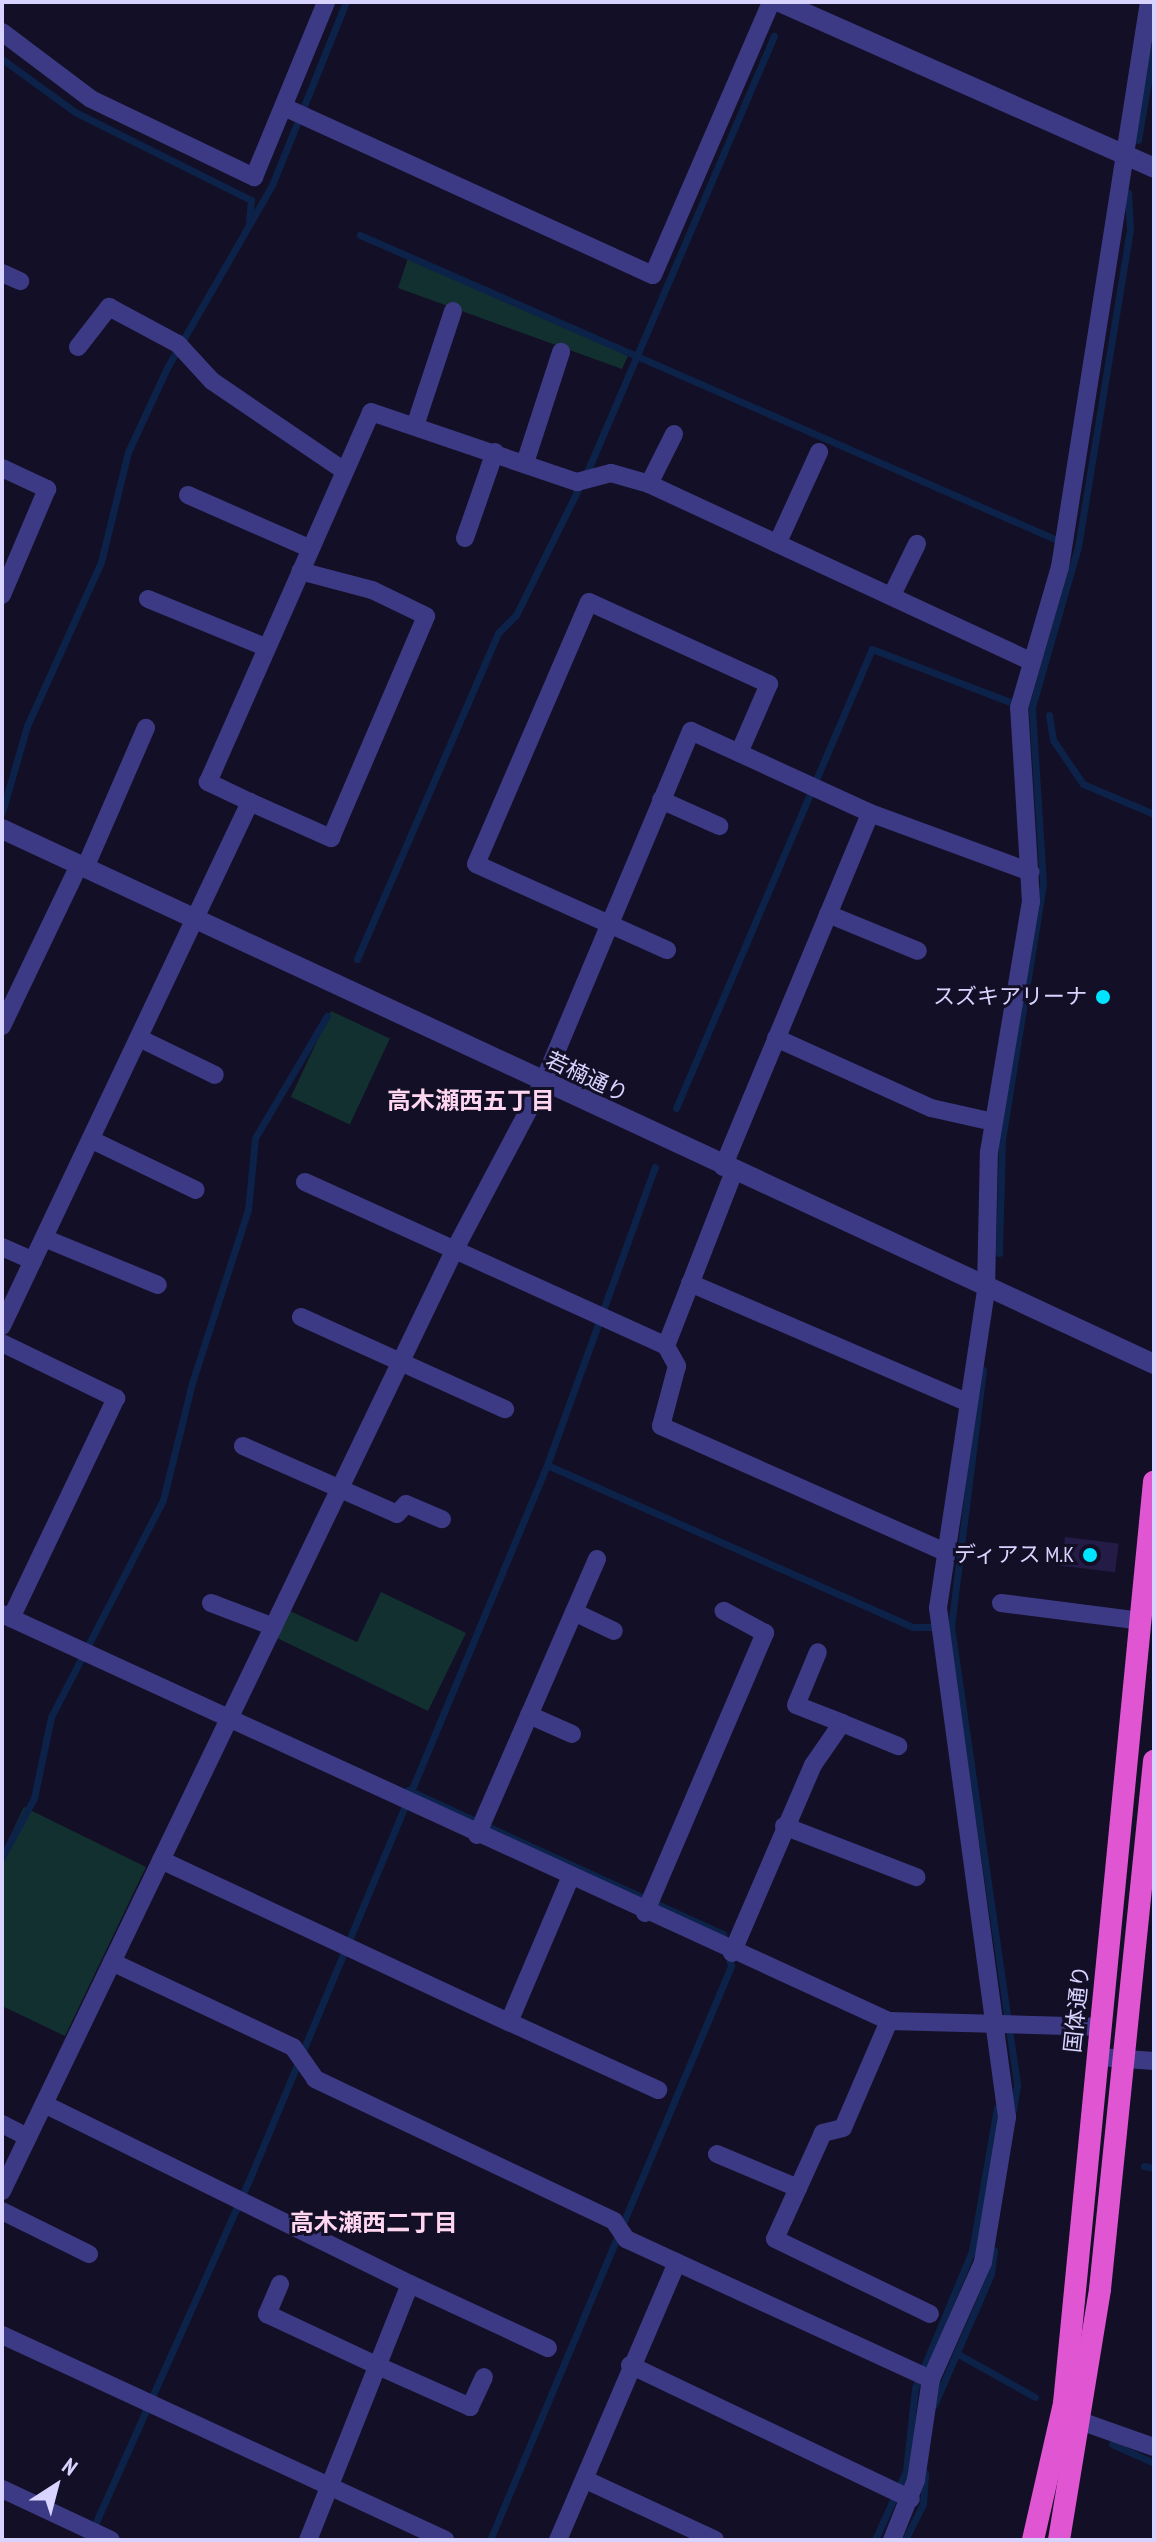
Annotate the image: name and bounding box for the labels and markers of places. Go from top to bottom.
place label: スズキアリーナ [933,984,1087,1010]
marker: スズキアリーナ [1094,988,1112,1006]
place label: ディアス M.K [953,1542,1074,1568]
marker: ディアス M.K [1081,1546,1099,1564]

